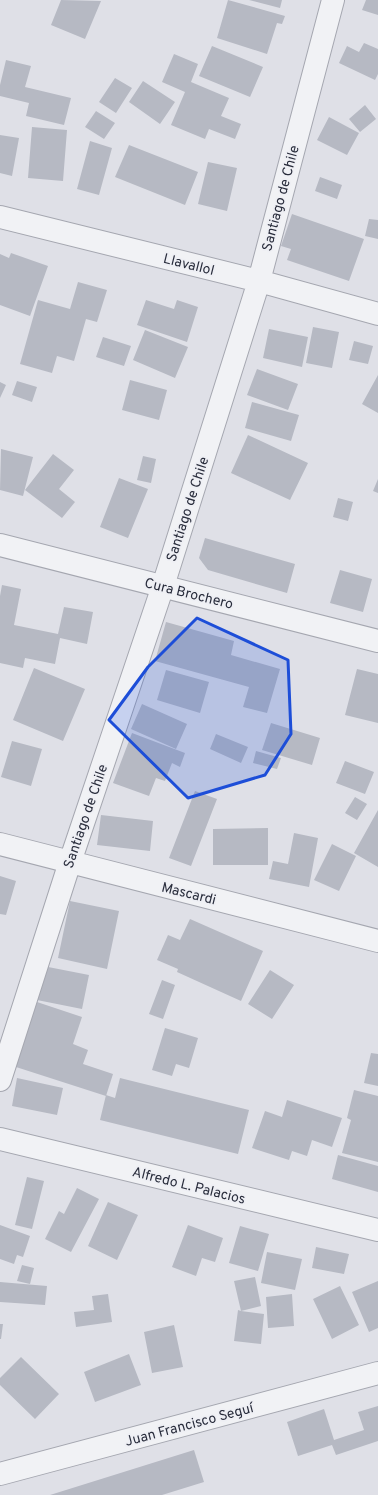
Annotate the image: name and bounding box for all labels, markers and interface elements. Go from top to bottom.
street label: Santiago de Chile [259,144,304,253]
street label: Llavallol [161,251,216,280]
street label: Santiago de Chile [163,455,213,564]
street label: Cura Brochero [142,575,235,614]
street label: Santiago de Chile [61,762,112,871]
street label: Mascardi [160,879,218,909]
street label: Alfredo L. Palacios [130,1164,247,1209]
street label: Juan Francisco Seguí [123,1400,257,1451]

